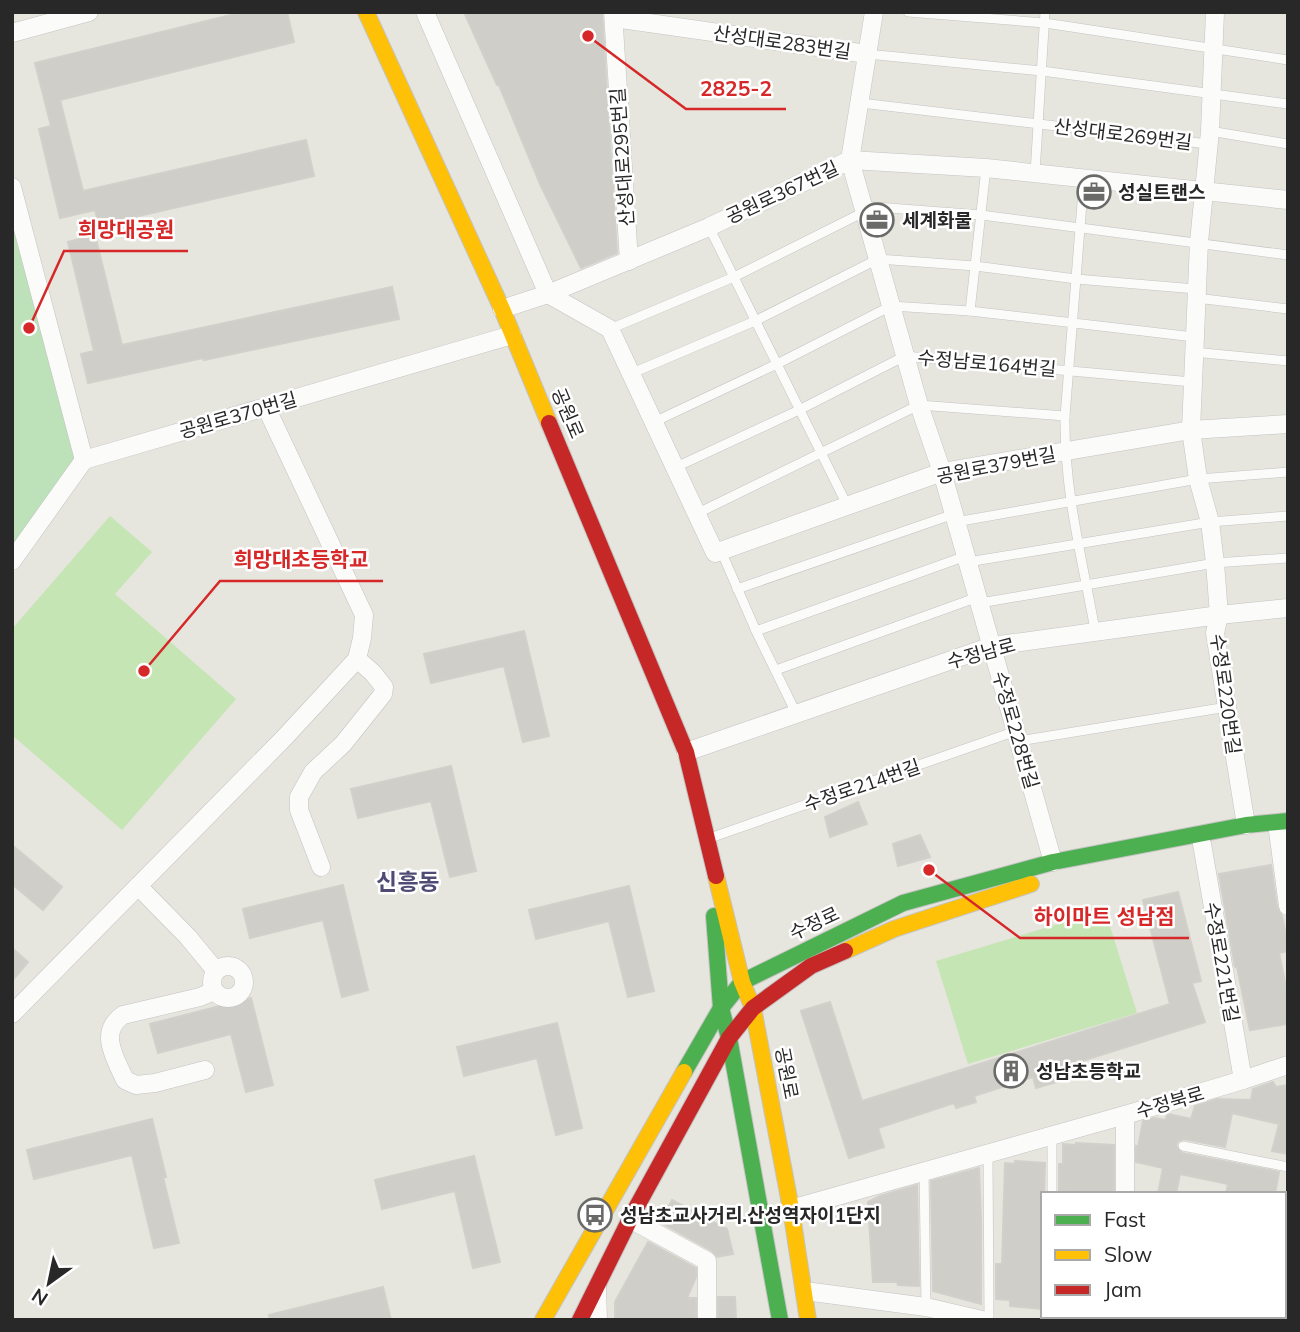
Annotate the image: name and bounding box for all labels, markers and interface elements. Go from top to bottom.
street label: 산성대로283번길 [711,20,853,64]
callout: 2825-2 [686,67,786,109]
text: 2825-2 [700,75,772,101]
street label: 산성대로295번길 [605,87,639,227]
street label: 산성대로269번길 [1053,114,1193,154]
street label: 공원로367번길 [722,155,842,229]
office icon: 성실트랜스 [1075,173,1113,211]
place label: 성실트랜스 [1118,180,1205,204]
office icon: 세계화물 [858,201,896,239]
place label: 세계화물 [902,208,972,232]
callout: 희망대공원 [64,209,188,251]
text: 희망대공원 [78,216,174,242]
street label: 수정남로164번길 [917,345,1057,381]
street label: 공원로 [547,384,589,442]
street label: 공원로370번길 [176,387,300,443]
street label: 공원로379번길 [934,442,1058,488]
callout: 희망대초등학교 [220,539,383,581]
text: 희망대초등학교 [233,546,369,572]
street label: 수정남로 [944,632,1018,674]
street label: 수정로220번길 [1206,632,1246,756]
street label: 수정로228번길 [988,668,1044,792]
street label: 수정로214번길 [801,754,923,816]
district label: 신흥동 [376,867,440,896]
callout: 하이마트 성남점 [1020,896,1189,938]
street label: 수정로221번길 [1200,900,1244,1024]
street label: 수정로 [785,901,843,945]
text: 하이마트 성남점 [1034,903,1175,929]
street label: 공원로 [770,1045,804,1101]
building icon: 성남초등학교 [992,1052,1030,1090]
place label: 성남초등학교 [1036,1059,1141,1083]
street label: 수정북로 [1133,1081,1207,1123]
legend [1041,1192,1286,1318]
bus stop icon: 성남초교사거리.산성역자이1단지 [576,1196,614,1234]
place label: 성남초교사거리.산성역자이1단지 [620,1203,881,1227]
text: Fast [1104,1206,1146,1232]
text: Slow [1104,1241,1152,1267]
north arrow [14,1248,84,1318]
text: Jam [1104,1276,1142,1302]
text: N [27,1283,52,1311]

